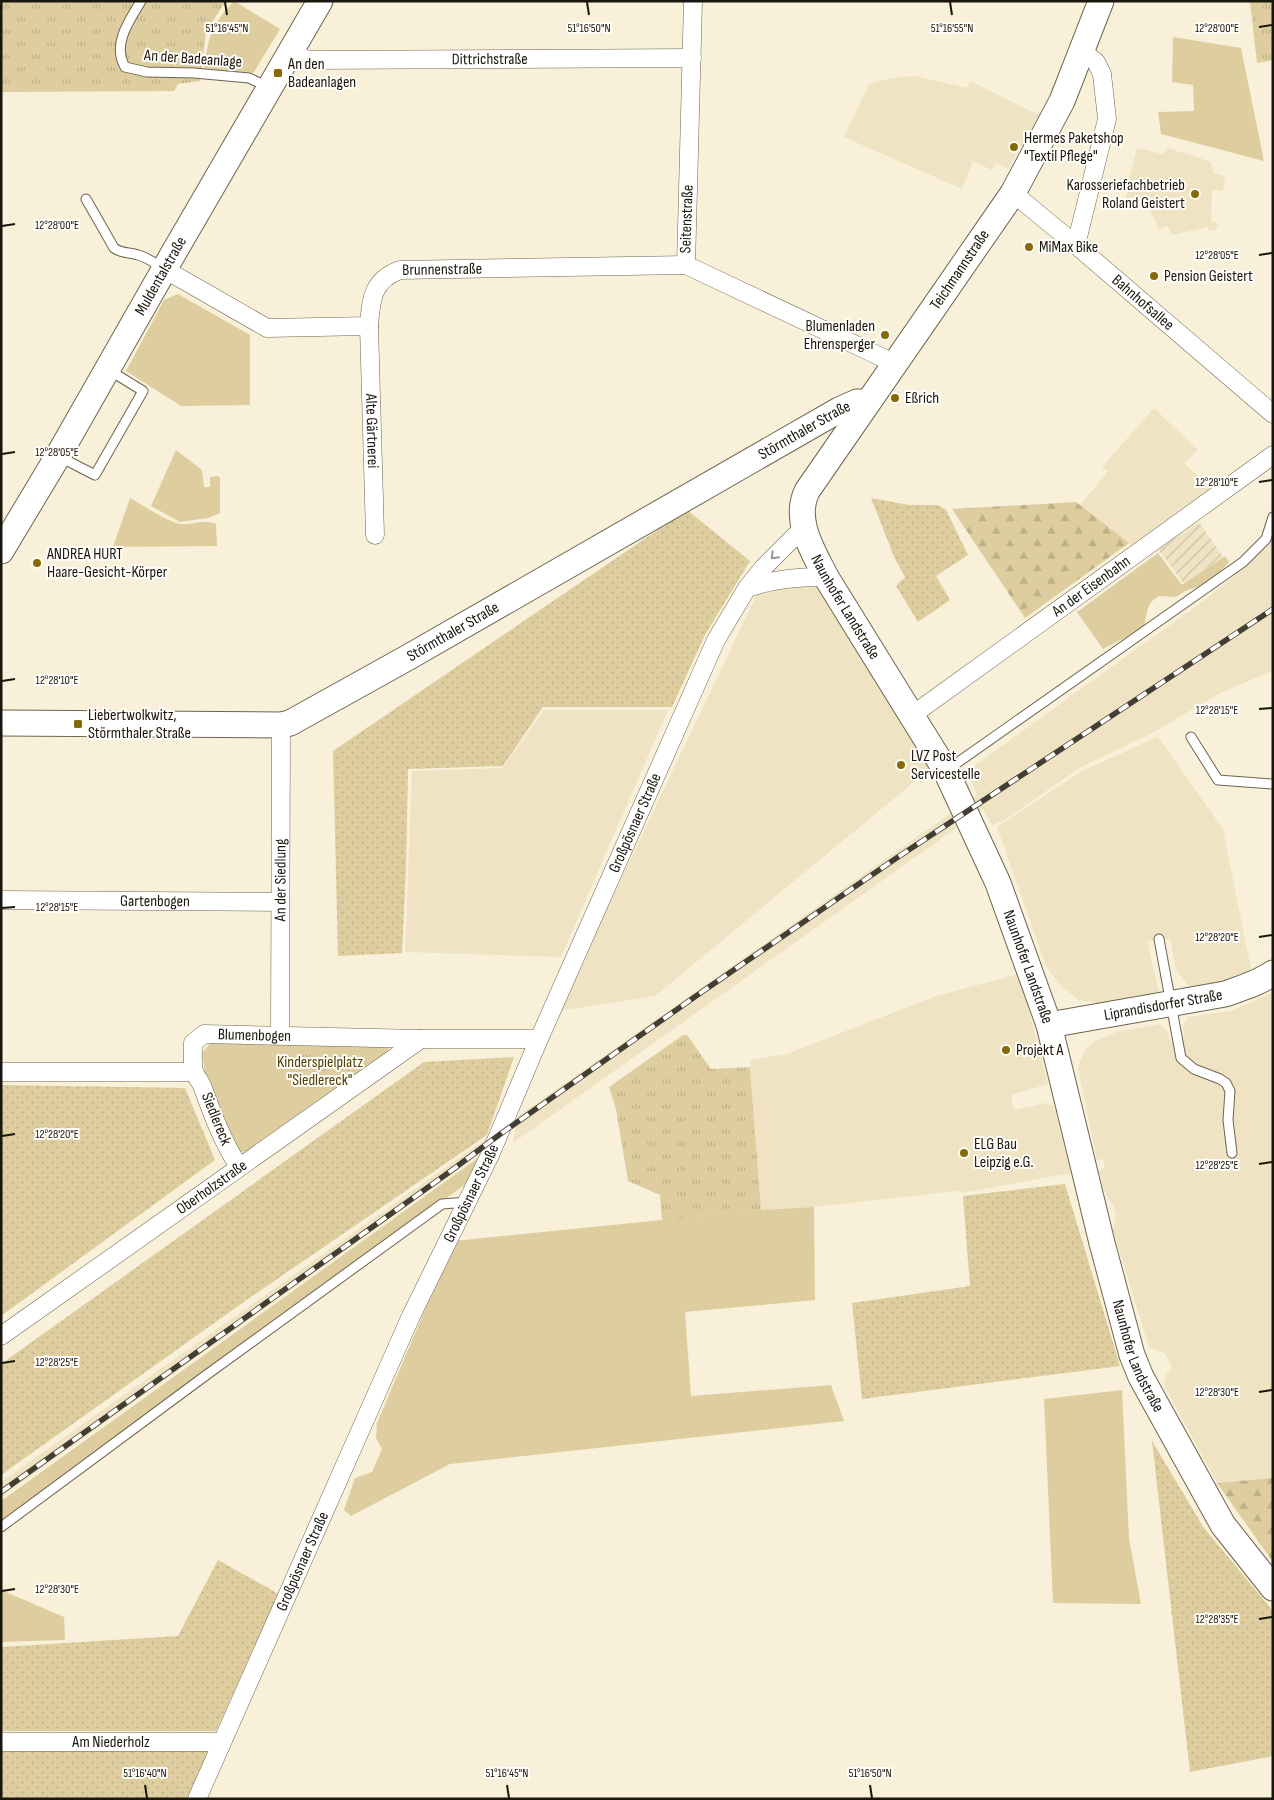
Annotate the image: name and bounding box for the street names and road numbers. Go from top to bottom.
street label: An der Badeanlage [142,46,243,72]
street label: Dittrichstraße [452,49,528,69]
street label: Seitenstraße [676,184,698,254]
street label: Teichmannstraße [926,226,994,314]
street label: Muldentalstraße [131,233,191,319]
street label: Brunnenstraße [402,259,482,279]
street label: Bahnhofsallee [1108,271,1178,334]
street label: Alte Gärtnerei [361,392,383,469]
street label: Störmthaler Straße [755,397,853,464]
street label: Naunhofer Landstraße [807,551,884,663]
street label: An der Eisenbahn [1047,552,1134,621]
street label: Störmthaler Straße [403,598,502,666]
street label: Großpösnaer Straße [605,770,665,876]
street label: An der Siedlung [271,839,290,922]
street label: Gartenbogen [120,891,190,911]
street label: Naunhofer Landstraße [999,907,1057,1026]
street label: Liprandisdorfer Straße [1103,985,1224,1025]
street label: Blumenbogen [218,1025,291,1046]
street label: Siedlereck [197,1090,235,1148]
street label: Großpösnaer Straße [439,1141,503,1245]
street label: Oberholzstraße [173,1156,251,1219]
street label: Naunhofer Landstraße [1108,1298,1168,1415]
street label: Großpösnaer Straße [272,1509,333,1614]
street label: Am Niederholz [71,1733,150,1752]

